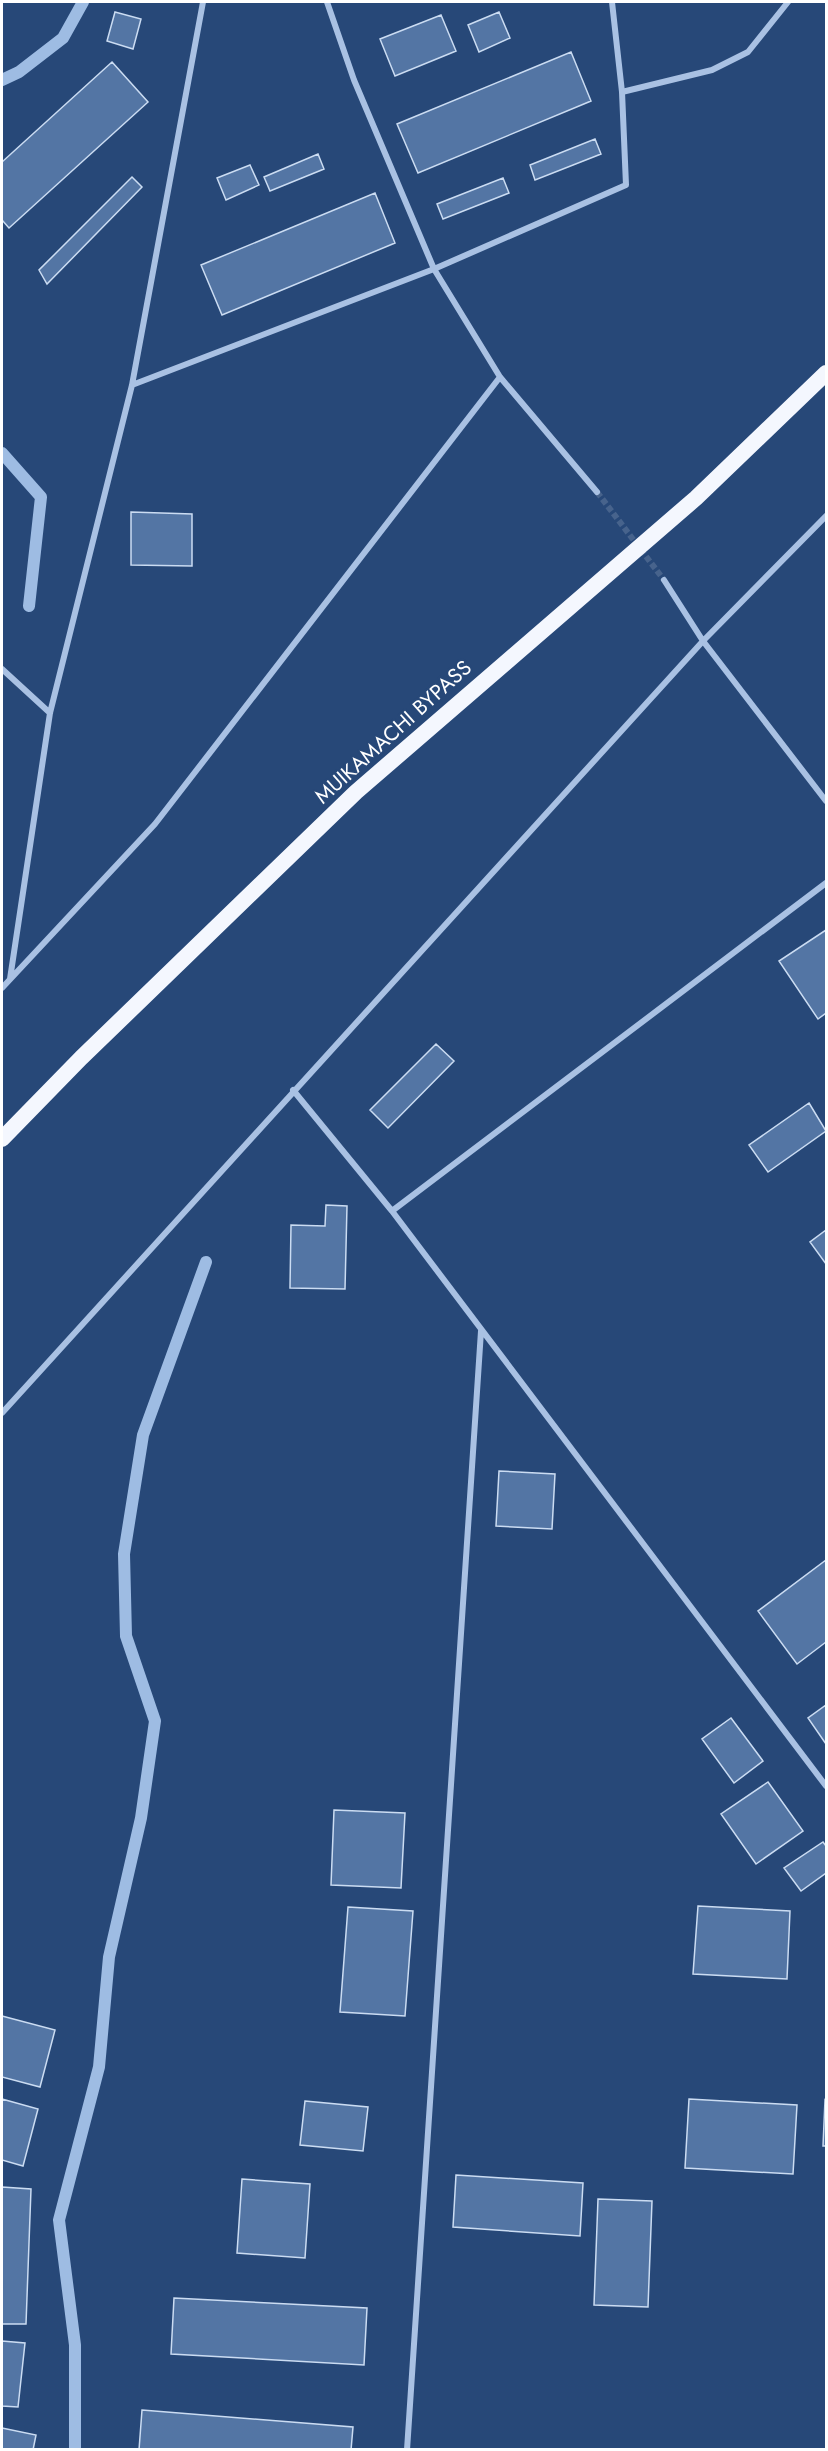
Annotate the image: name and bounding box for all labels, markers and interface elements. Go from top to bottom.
street label: MUIKAMACHI BYPASS [308,653,478,811]

